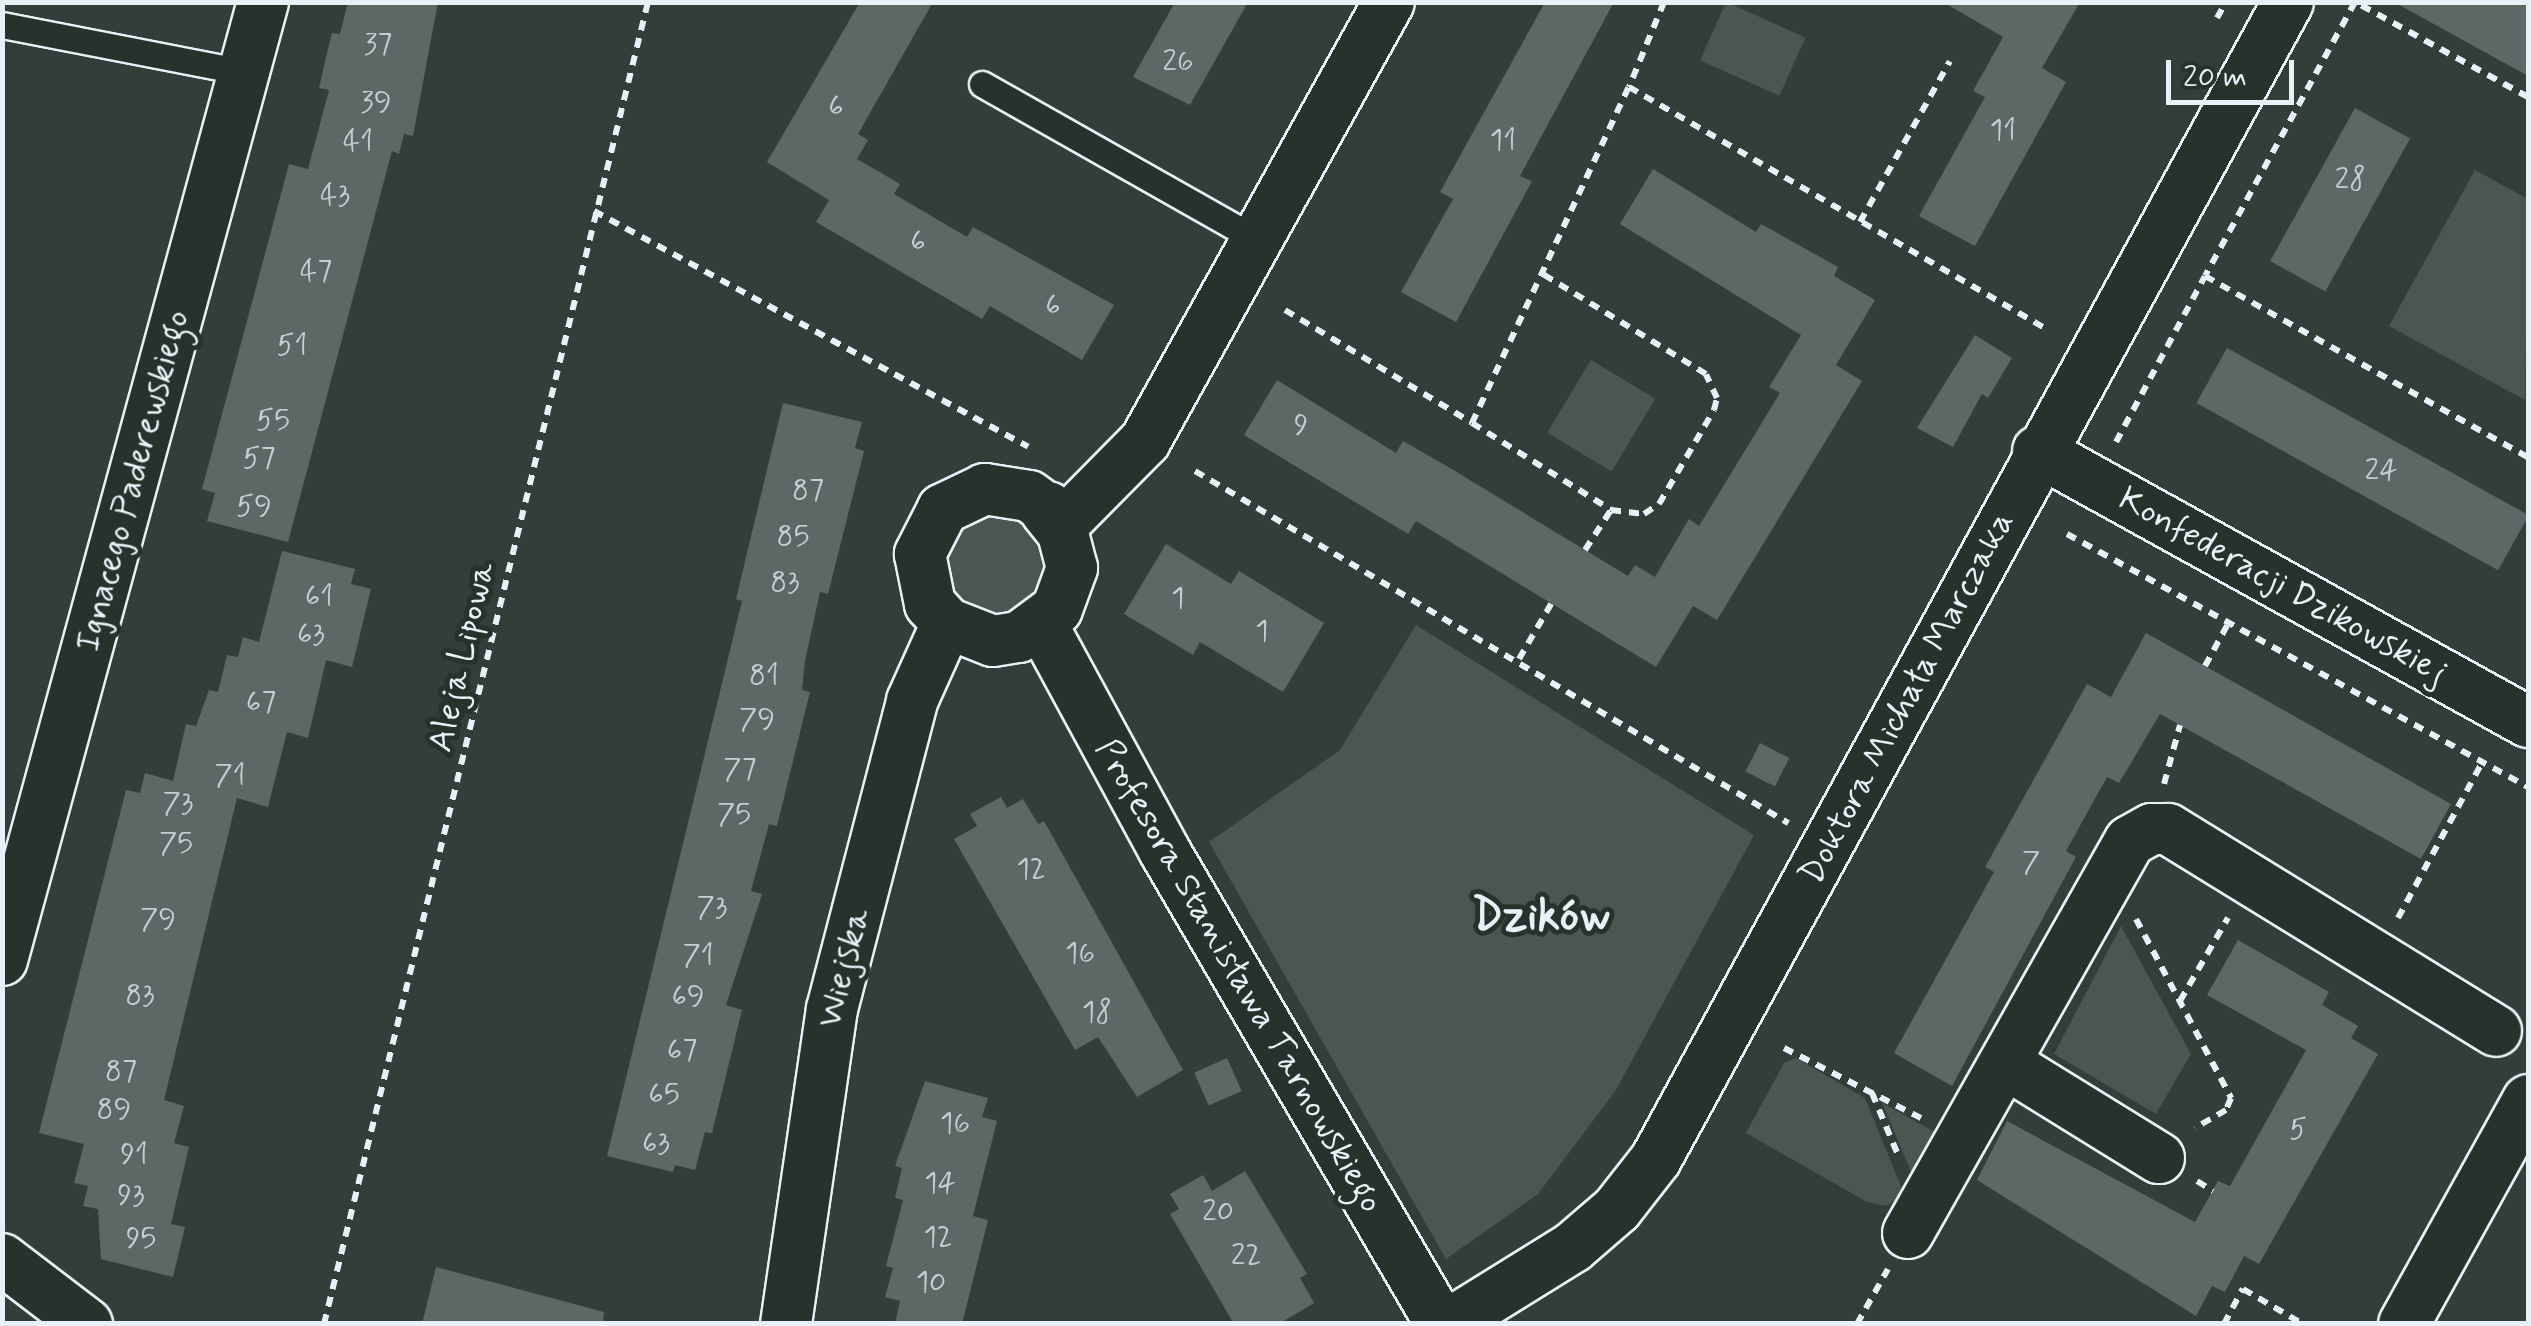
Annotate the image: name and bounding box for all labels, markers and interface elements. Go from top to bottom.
house number: 37 [364,27,392,63]
scale bar [2171,40,2298,102]
house number: 26 [1162,44,1194,80]
text: 20 m [2183,58,2247,97]
house number: 39 [360,85,392,121]
house number: 6 [828,89,844,125]
house number: 11 [1990,113,2016,149]
house number: 11 [1490,123,1516,159]
house number: 41 [343,124,373,160]
house number: 28 [2334,162,2366,198]
house number: 43 [320,178,350,214]
house number: 6 [910,224,926,260]
house number: 47 [300,254,332,290]
house number: 6 [1045,288,1061,324]
street label: Ignacego Paderewskiego [67,306,199,656]
house number: 51 [277,328,307,364]
house number: 55 [256,403,290,439]
house number: 9 [1294,408,1308,444]
house number: 57 [242,441,276,477]
house number: 24 [2365,453,2397,489]
house number: 87 [792,473,824,509]
street label: Konfederacji Dzikowskiej [2110,477,2456,695]
house number: 59 [236,489,272,525]
street label: Doktora Michała Marczaka [1791,505,2023,891]
house number: 85 [777,519,809,555]
street label: Aleja Lipowa [419,555,505,759]
house number: 83 [770,565,800,601]
house number: 61 [305,579,333,615]
house number: 1 [1171,581,1185,617]
house number: 1 [1255,614,1269,650]
house number: 63 [297,617,325,653]
house number: 81 [749,658,779,694]
house number: 67 [246,685,276,721]
house number: 79 [739,702,775,738]
street label: Profesora Stanisława Tarnowskiego [1087,733,1391,1219]
house number: 77 [723,752,757,788]
house number: 71 [214,758,246,794]
house number: 73 [163,786,193,822]
house number: 75 [717,797,751,833]
house number: 75 [159,826,193,862]
house number: 7 [2022,845,2040,881]
house number: 12 [1016,852,1046,888]
house number: 73 [697,890,727,926]
district label: Dzików [1472,890,1610,944]
house number: 79 [140,902,176,938]
street label: Wiejska [809,904,879,1032]
house number: 16 [1065,936,1095,972]
house number: 71 [682,938,714,974]
house number: 83 [125,978,155,1014]
house number: 69 [671,979,705,1015]
house number: 18 [1082,995,1112,1031]
house number: 67 [667,1033,697,1069]
house number: 87 [105,1054,137,1090]
house number: 65 [648,1077,680,1113]
house number: 89 [97,1092,131,1128]
house number: 16 [940,1106,970,1142]
house number: 5 [2289,1112,2307,1148]
house number: 63 [642,1126,670,1162]
house number: 91 [120,1137,148,1173]
house number: 14 [924,1166,956,1202]
house number: 93 [117,1178,145,1214]
house number: 20 [1202,1194,1234,1230]
house number: 12 [923,1220,953,1256]
house number: 95 [126,1221,156,1257]
house number: 22 [1231,1238,1261,1274]
house number: 10 [916,1265,946,1301]

